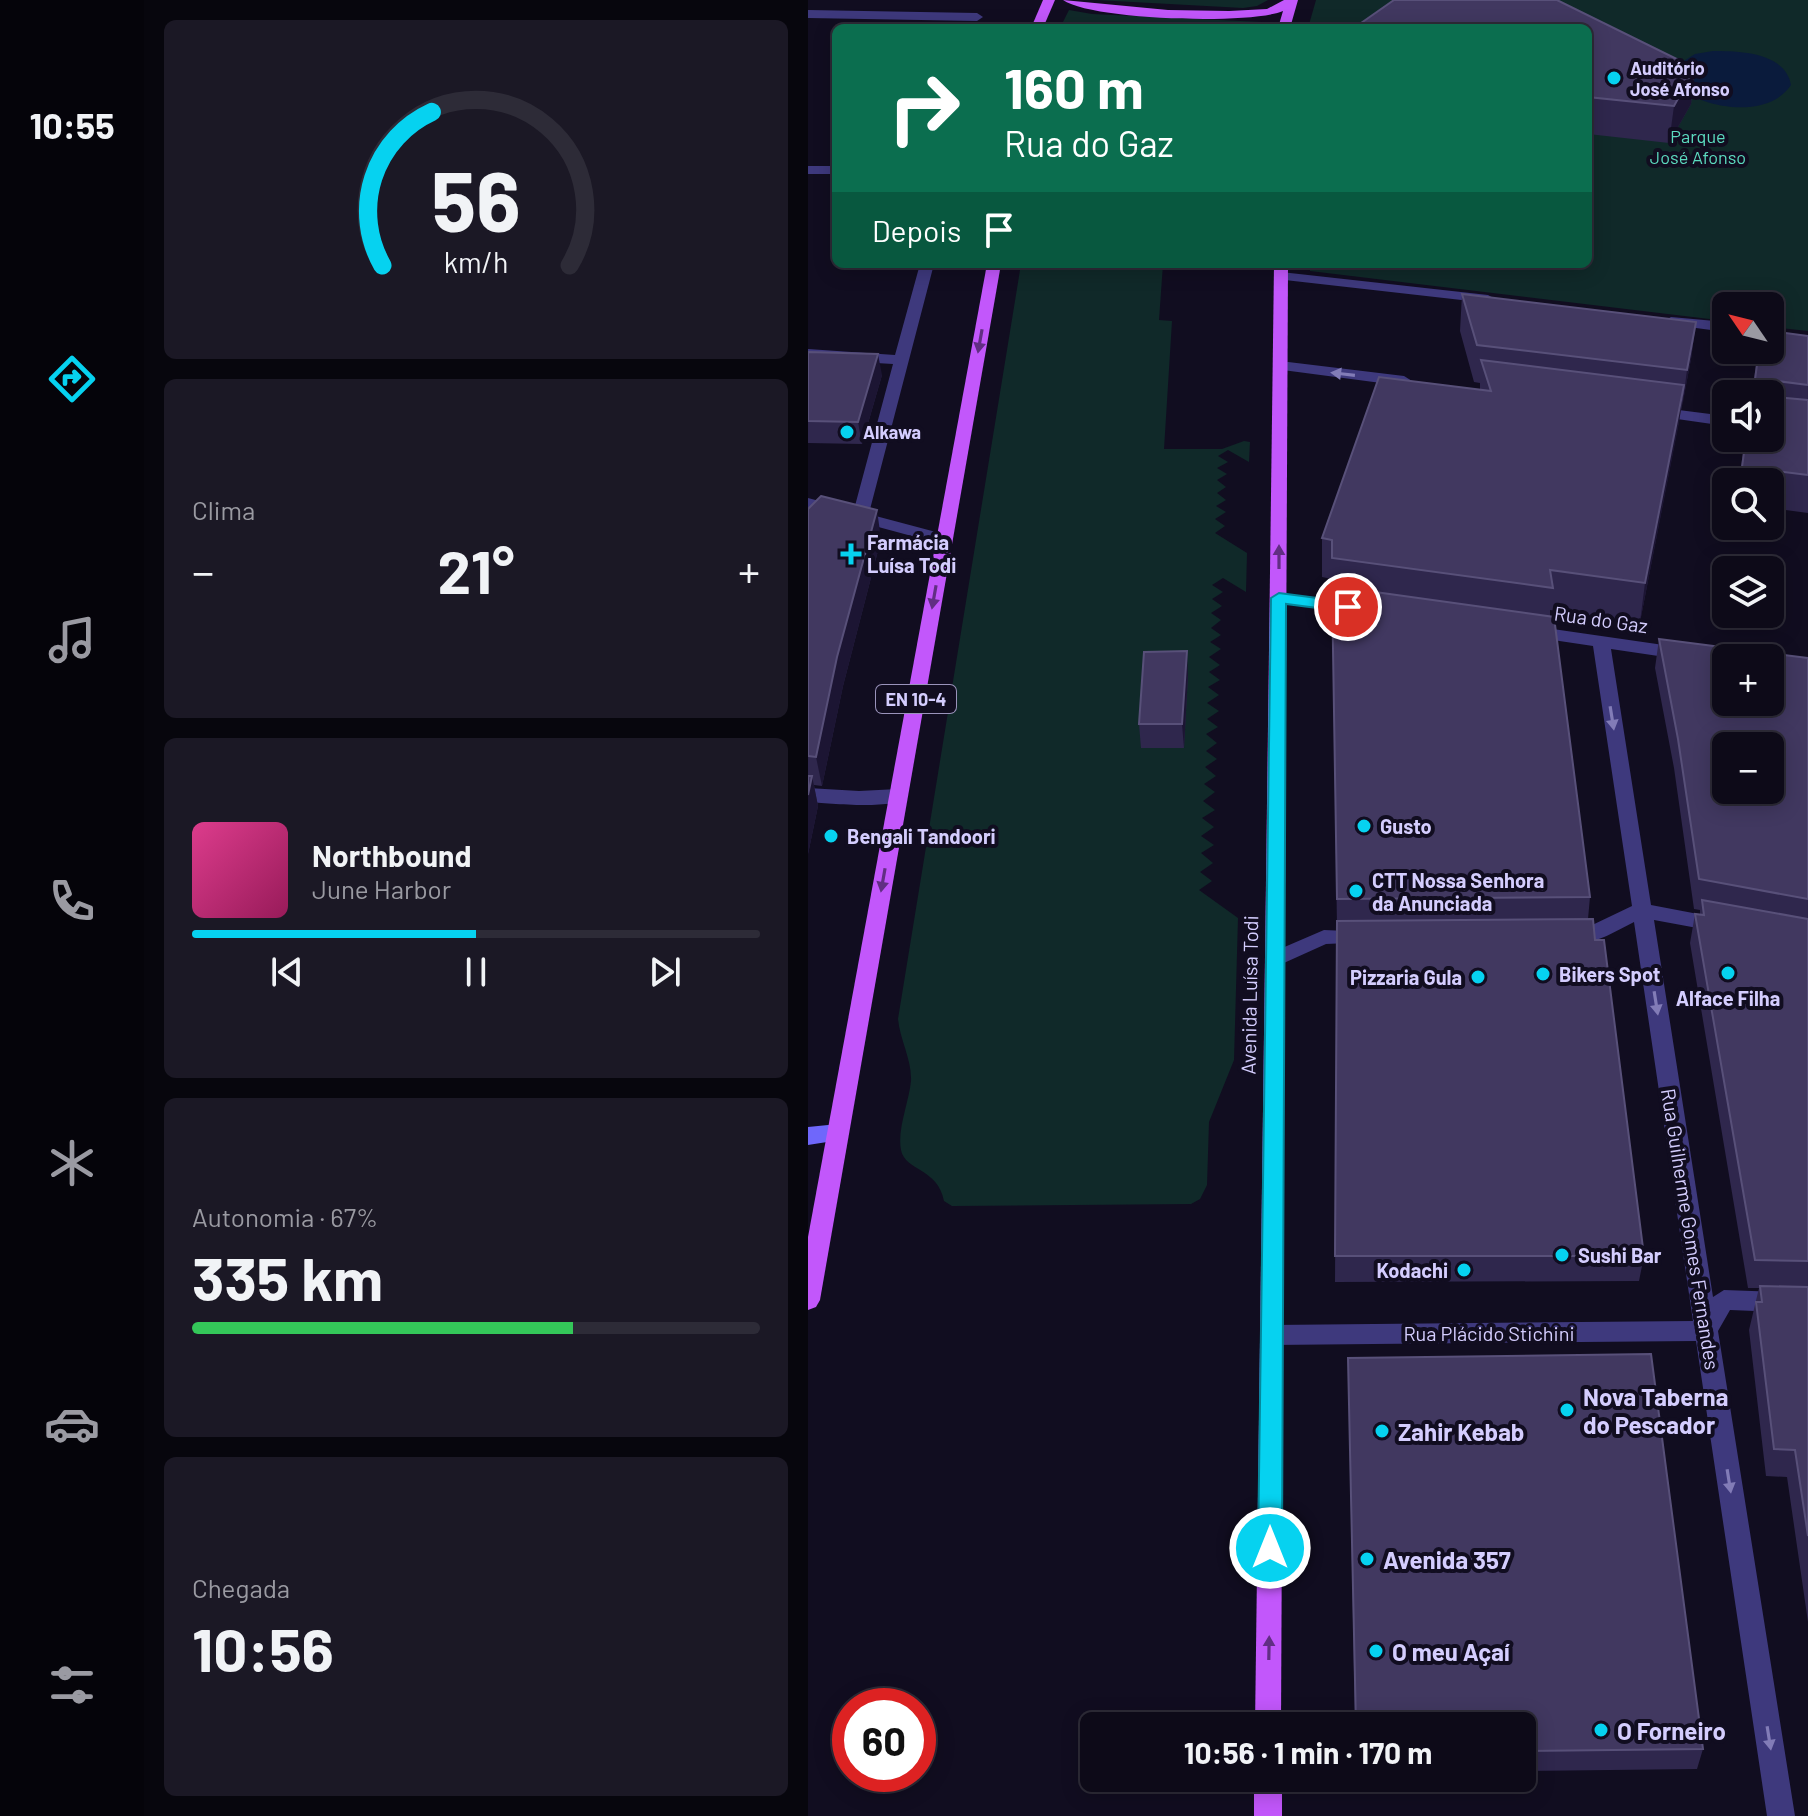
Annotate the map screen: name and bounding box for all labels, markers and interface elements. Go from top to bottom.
text: 160 m [1004,53,1144,120]
icon: right [872,56,976,160]
place label: Auditório José Afonso [1630,57,1730,100]
marker: Auditório José Afonso [1605,69,1623,87]
text: 10:55 [29,103,115,146]
text: Rua do Gaz [1004,121,1174,164]
park label: Parque José Afonso [1650,125,1746,168]
text: 56 [431,148,521,248]
icon: arrive [977,208,1021,252]
text: Depois [872,212,961,248]
text: km/h [444,244,508,279]
north arrow [1712,292,1784,364]
map controls [1712,292,1784,804]
one-way arrow [974,329,986,354]
icon: directions [44,351,100,407]
one-way arrow [1330,367,1355,380]
button: sound [1712,380,1784,452]
place label: Alkawa [863,421,921,443]
marker: Alkawa [838,423,856,441]
button: search [1712,468,1784,540]
text: Clima [192,494,255,525]
place label: Farmácia Luísa Todi [867,530,956,577]
text: 21° [437,534,515,606]
text: − [192,544,214,597]
text: + [738,544,760,597]
one-way arrow [1273,544,1285,569]
marker: Farmácia Luísa Todi [842,545,860,563]
button: layers [1712,556,1784,628]
pin [1314,573,1382,641]
one-way arrow [928,584,940,609]
icon: arrive [1326,585,1370,629]
street label: Rua do Gaz [1553,601,1649,637]
icon: music [44,612,100,668]
button: + [1712,644,1784,716]
road number: EN 10-4 [876,685,956,713]
one-way arrow [1607,706,1619,731]
button: − [1712,732,1784,804]
place label: Gusto [1380,814,1432,838]
marker: Gusto [1355,817,1373,835]
place label: Bengali Tandoori [847,824,996,848]
marker: Bengali Tandoori [822,827,840,845]
text: Northbound [312,837,471,873]
one-way arrow [877,868,889,893]
place label: CTT Nossa Senhora da Anunciada [1372,868,1544,915]
icon: phone [44,873,100,929]
text: June Harbor [312,873,451,904]
marker: CTT Nossa Senhora da Anunciada [1347,882,1365,900]
street label: Avenida Luísa Todi [1236,915,1262,1075]
icon: previous [265,950,309,994]
icon: pause [454,950,498,994]
icon: next [643,950,687,994]
place label: Bikers Spot [1559,962,1660,986]
marker: Alface Filha [1719,964,1737,982]
place label: Pizzaria Gula [1350,965,1462,989]
marker: Bikers Spot [1534,965,1552,983]
marker: Pizzaria Gula [1469,968,1487,986]
place label: Alface Filha [1676,986,1780,1010]
one-way arrow [1650,991,1663,1016]
street label: Rua Guilherme Gomes Fernandes [1657,1087,1725,1371]
icon: climate [44,1135,100,1191]
text: Autonomia · 67% [192,1201,378,1232]
text: 335 km [192,1241,383,1313]
place label: Sushi Bar [1578,1243,1662,1267]
marker: Sushi Bar [1553,1246,1571,1264]
place label: Kodachi [1376,1258,1448,1282]
marker: Kodachi [1455,1261,1473,1279]
street label: Rua Plácido Stichini [1403,1321,1575,1345]
place label: Nova Taberna do Pescador [1583,1382,1728,1439]
icon: car [44,1396,100,1452]
marker: Nova Taberna do Pescador [1558,1401,1576,1419]
place label: Zahir Kebab [1398,1417,1524,1446]
marker: Zahir Kebab [1373,1422,1391,1440]
one-way arrow [1723,1469,1736,1494]
position arrow [1228,1506,1312,1590]
place label: Avenida 357 [1383,1545,1511,1574]
marker: Avenida 357 [1358,1550,1376,1568]
text: Chegada [192,1572,290,1603]
text: 10:56 [192,1612,334,1684]
one-way arrow [1263,1635,1275,1660]
place label: O meu Açaí [1392,1637,1510,1666]
marker: O meu Açaí [1367,1642,1385,1660]
icon: filters [44,1657,100,1713]
speed limit sign: 60 [832,1688,936,1792]
place label: O Forneiro [1617,1716,1726,1745]
marker: O Forneiro [1592,1721,1610,1739]
one-way arrow [1763,1726,1776,1751]
text: 10:56 · 1 min · 170 m [1184,1734,1432,1770]

